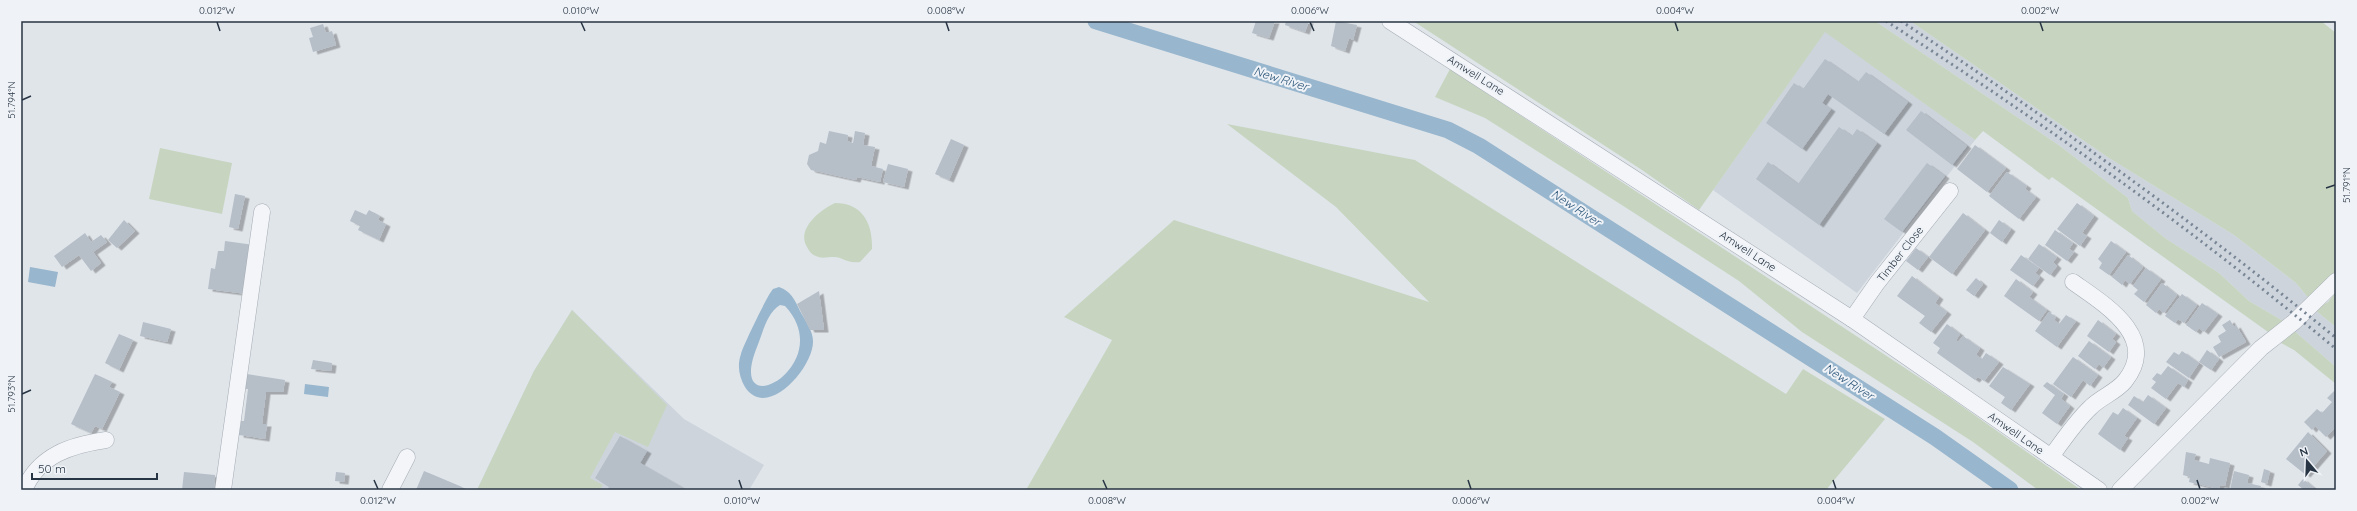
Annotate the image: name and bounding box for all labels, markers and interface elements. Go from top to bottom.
text: 0.012°W [199,4,235,17]
text: 0.010°W [563,4,600,17]
text: 0.008°W [927,4,965,17]
text: 0.006°W [1291,4,1329,17]
text: 0.004°W [1656,4,1694,17]
text: 0.002°W [2021,4,2059,17]
street label: Amwell Lane [1445,52,1507,98]
water label: New River [1252,63,1311,94]
text: 51.794°N [5,81,18,119]
text: 51.791°N [2340,167,2353,203]
water label: New River [1549,186,1605,230]
street label: Timber Close [1874,223,1926,285]
street label: Amwell Lane [1717,227,1779,275]
water label: New River [1822,360,1878,404]
text: 51.793°N [5,375,18,413]
street label: Amwell Lane [1985,409,2047,457]
north arrow [2287,441,2327,481]
text: N [2298,444,2310,459]
scale bar [32,455,157,481]
text: 50 m [38,461,66,476]
text: 0.012°W [360,494,396,507]
text: 0.010°W [724,494,761,507]
text: 0.008°W [1088,494,1126,507]
text: 0.006°W [1452,494,1490,507]
text: 0.004°W [1817,494,1855,507]
text: 0.002°W [2181,494,2219,507]

